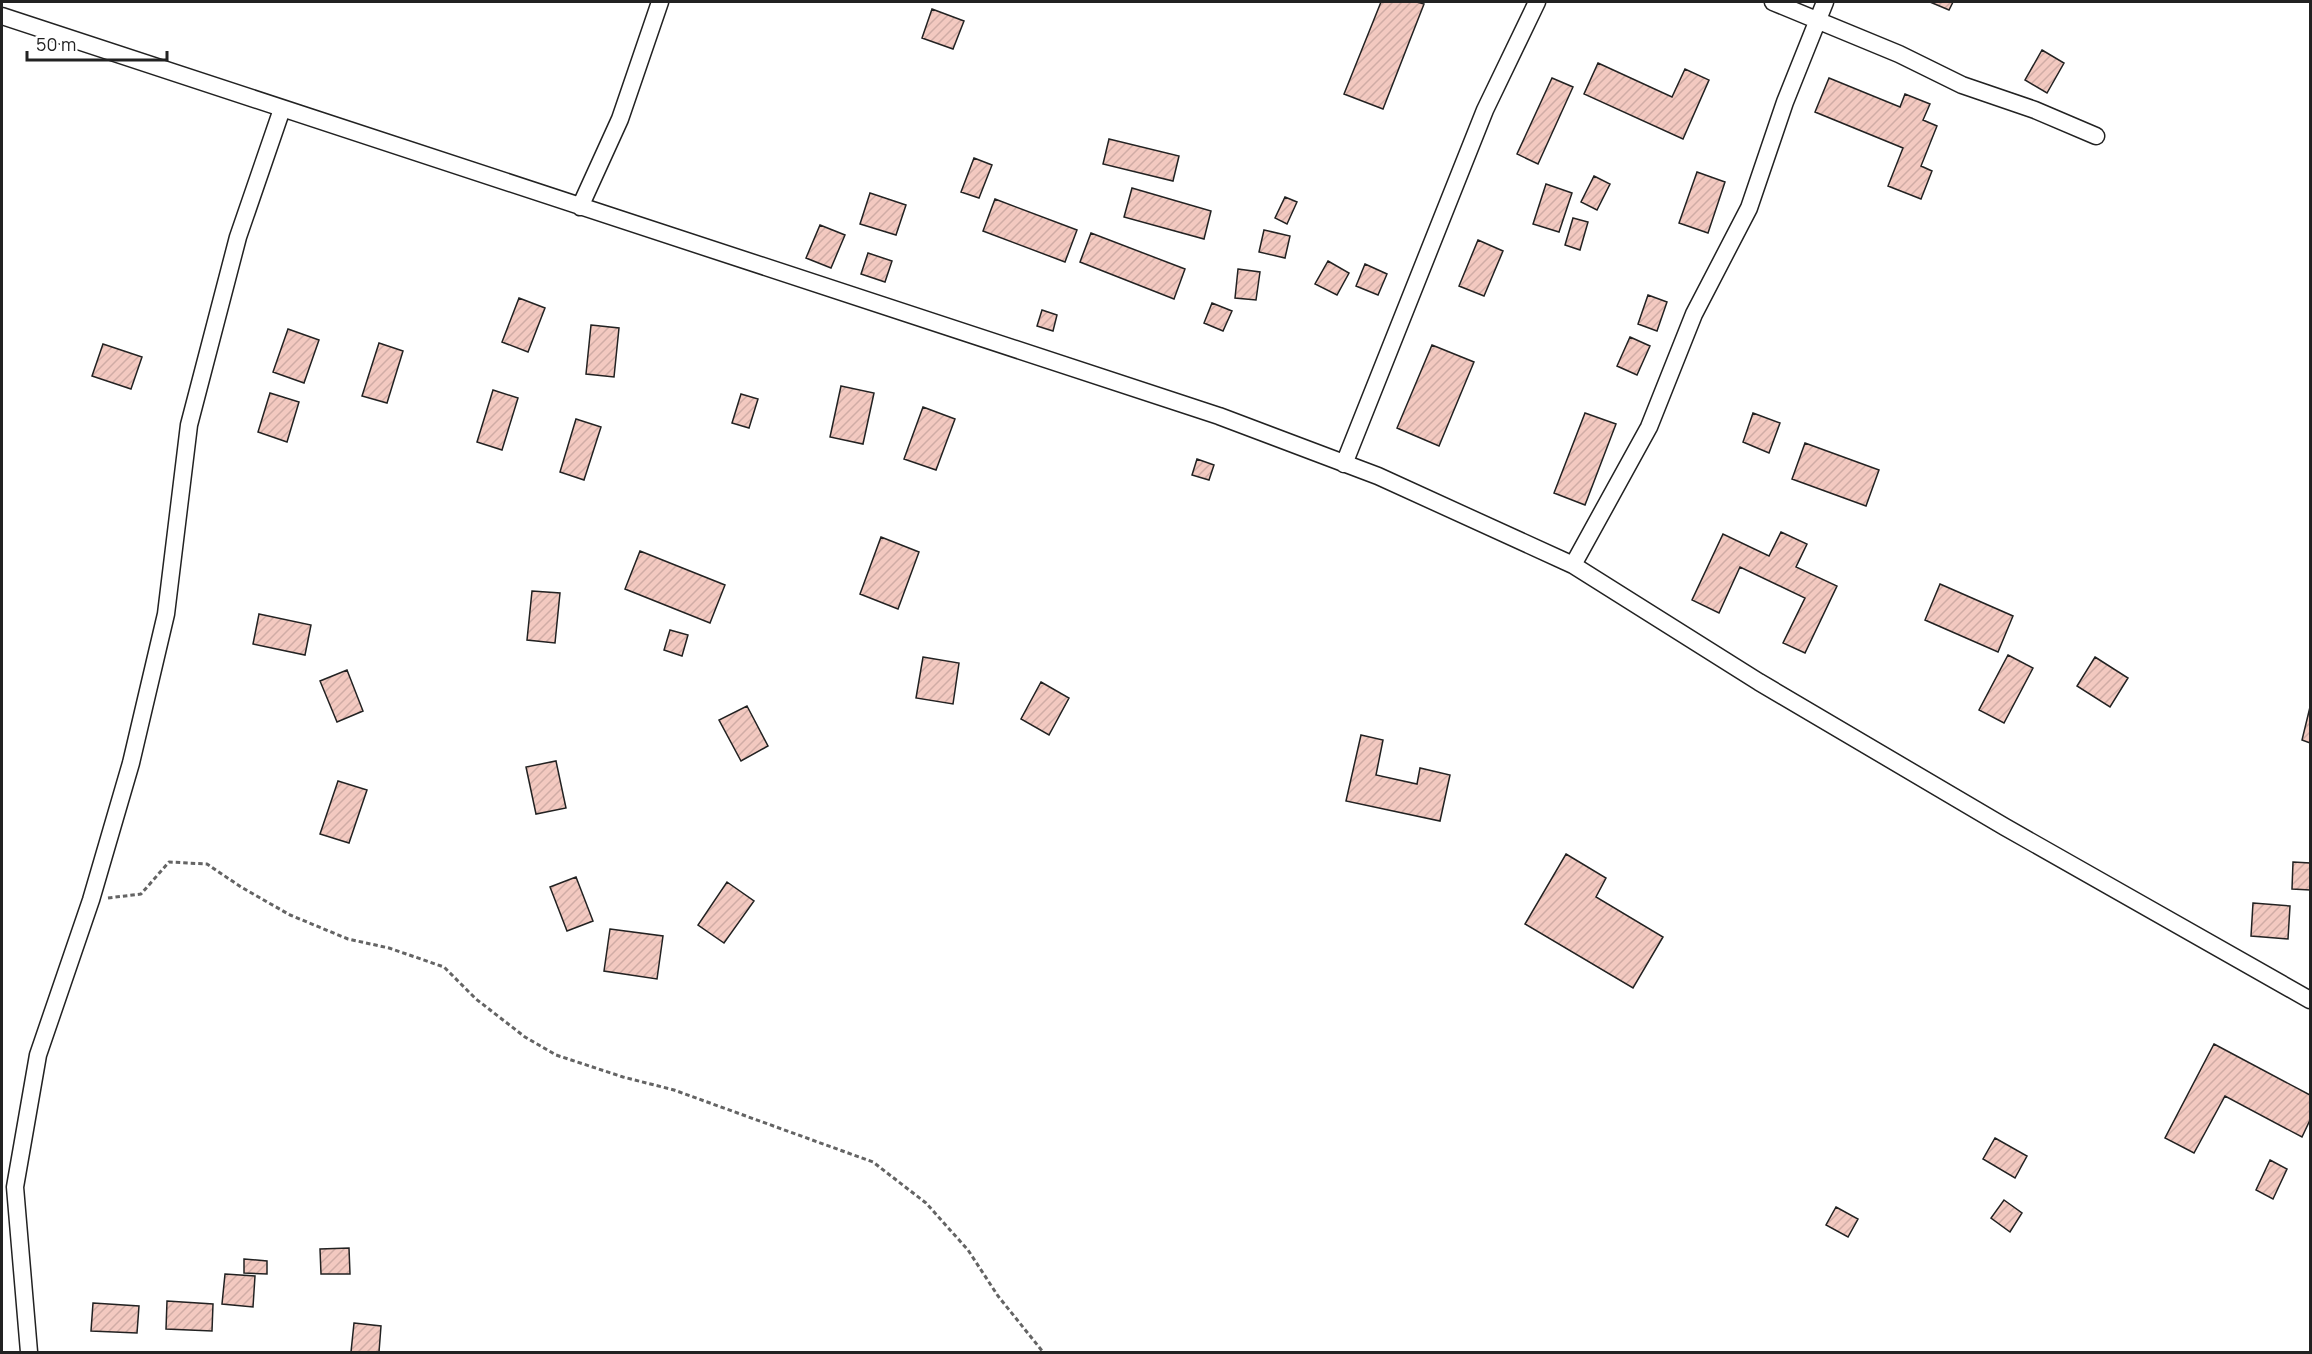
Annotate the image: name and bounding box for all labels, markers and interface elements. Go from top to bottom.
scale bar [27,24,166,62]
text: 50 m [36,32,76,56]

